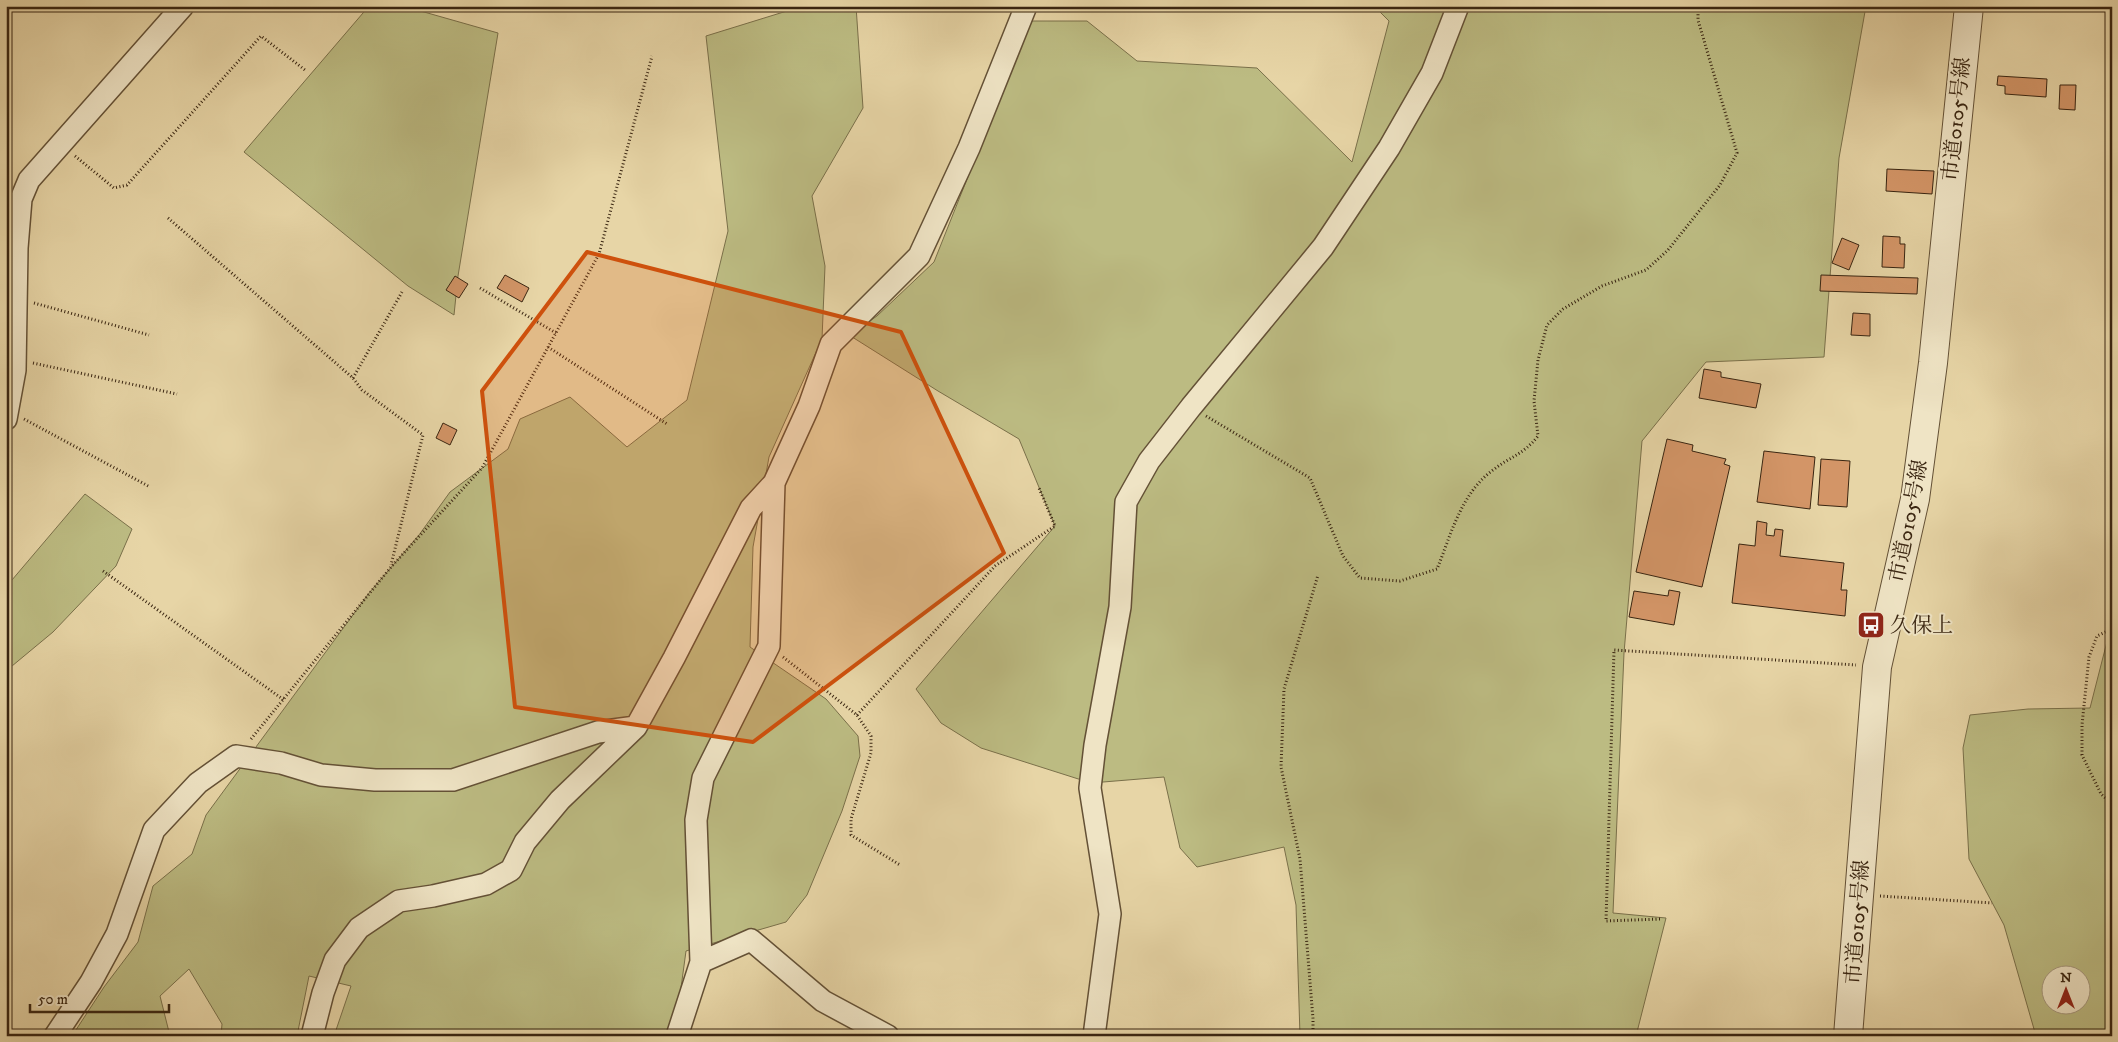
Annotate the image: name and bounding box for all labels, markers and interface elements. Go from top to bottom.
street label: 市道0105号線 [1938,56,1976,182]
street label: 市道0105号線 [1884,458,1934,585]
bus stop icon: 久保上 [1856,610,1886,640]
place label: 久保上 [1890,613,1953,639]
street label: 市道0105号線 [1841,859,1875,985]
north arrow [2040,964,2090,1014]
text: N [2060,969,2072,987]
scale bar [30,982,169,1014]
text: 50 m [38,990,68,1009]

